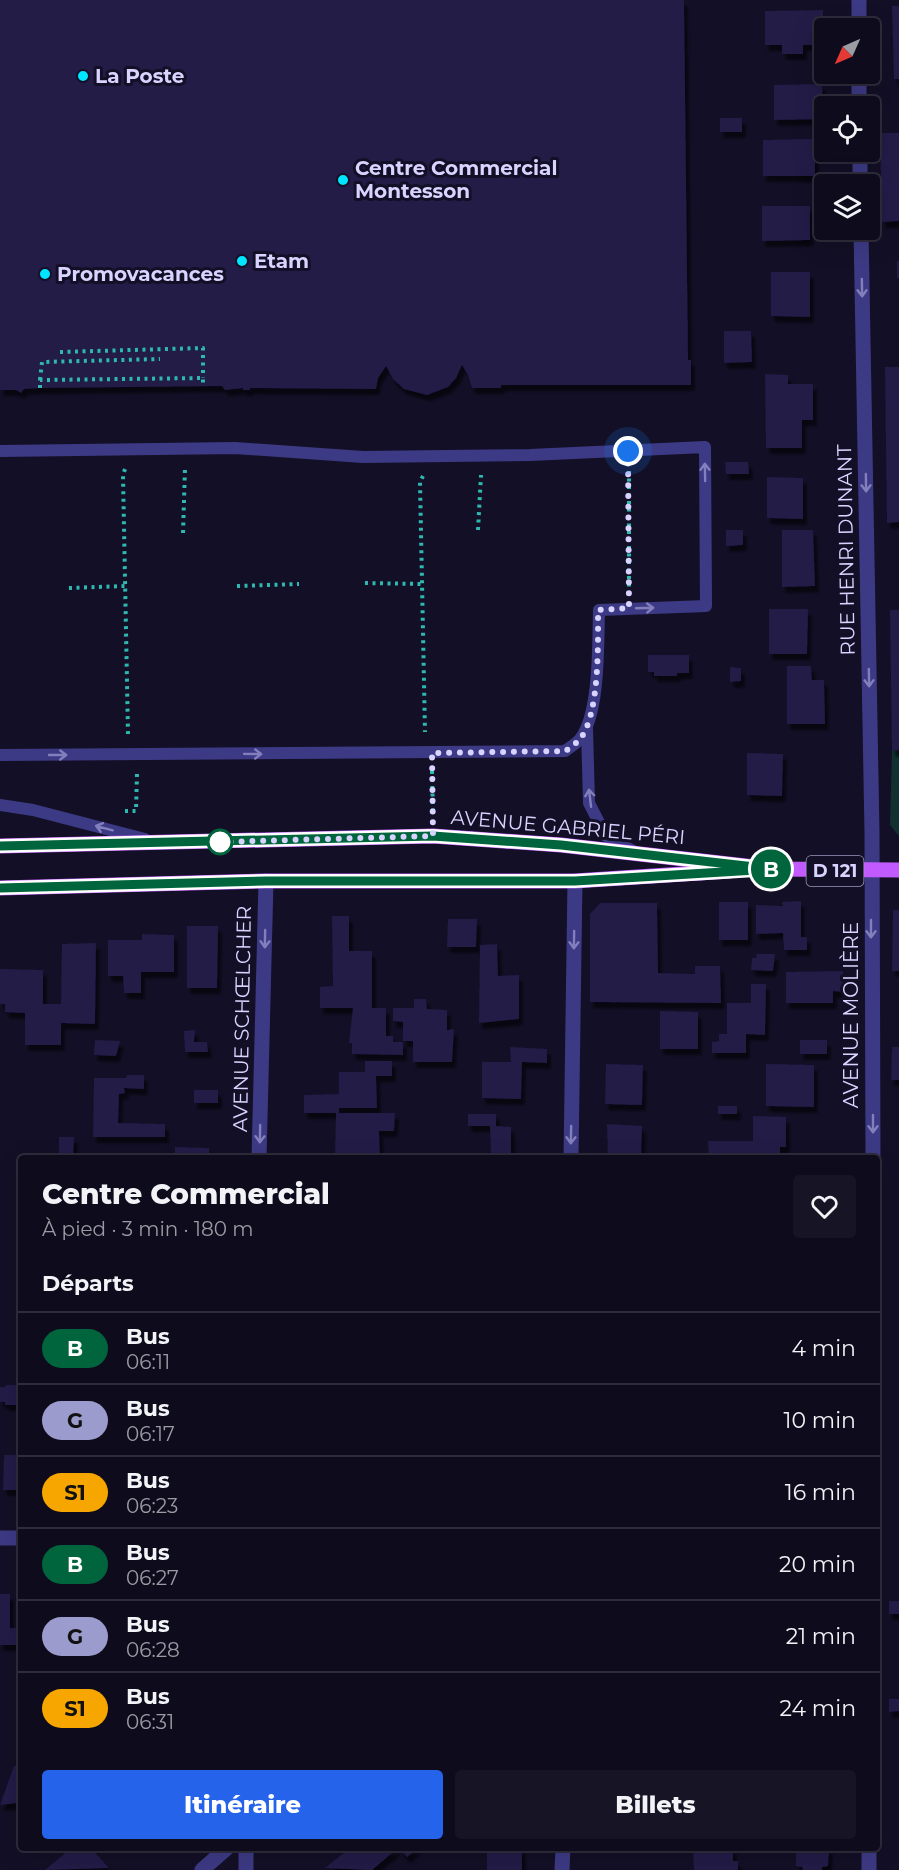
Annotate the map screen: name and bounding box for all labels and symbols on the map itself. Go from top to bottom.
north arrow [814,18,880,84]
place label: La Poste [95,64,184,88]
marker: La Poste [76,69,90,83]
place label: Centre Commercial Montesson [355,156,557,203]
marker: Centre Commercial Montesson [336,173,350,187]
place label: Etam [254,249,309,273]
marker: Etam [235,254,249,268]
place label: Promovacances [57,262,224,286]
marker: Promovacances [38,267,52,281]
one-way arrow [856,277,868,297]
your location [613,436,643,466]
street label: RUE HENRI DUNANT [832,444,860,656]
one-way arrow [699,462,711,482]
one-way arrow [860,472,872,492]
one-way arrow [635,602,655,613]
one-way arrow [863,667,875,687]
one-way arrow [243,748,263,759]
one-way arrow [48,749,68,761]
one-way arrow [584,788,595,808]
street label: AVENUE GABRIEL PÉRI [450,805,686,849]
one-way arrow [95,822,114,834]
unlabelled marker [207,829,233,855]
line badge: B [752,850,790,888]
road number: D 121 [806,856,864,886]
street label: AVENUE SCHŒLCHER [228,906,256,1132]
one-way arrow [865,919,877,939]
street label: AVENUE MOLIÈRE [839,922,863,1108]
one-way arrow [259,929,270,949]
one-way arrow [568,929,580,949]
one-way arrow [867,1114,878,1134]
one-way arrow [254,1124,266,1144]
one-way arrow [565,1124,577,1144]

